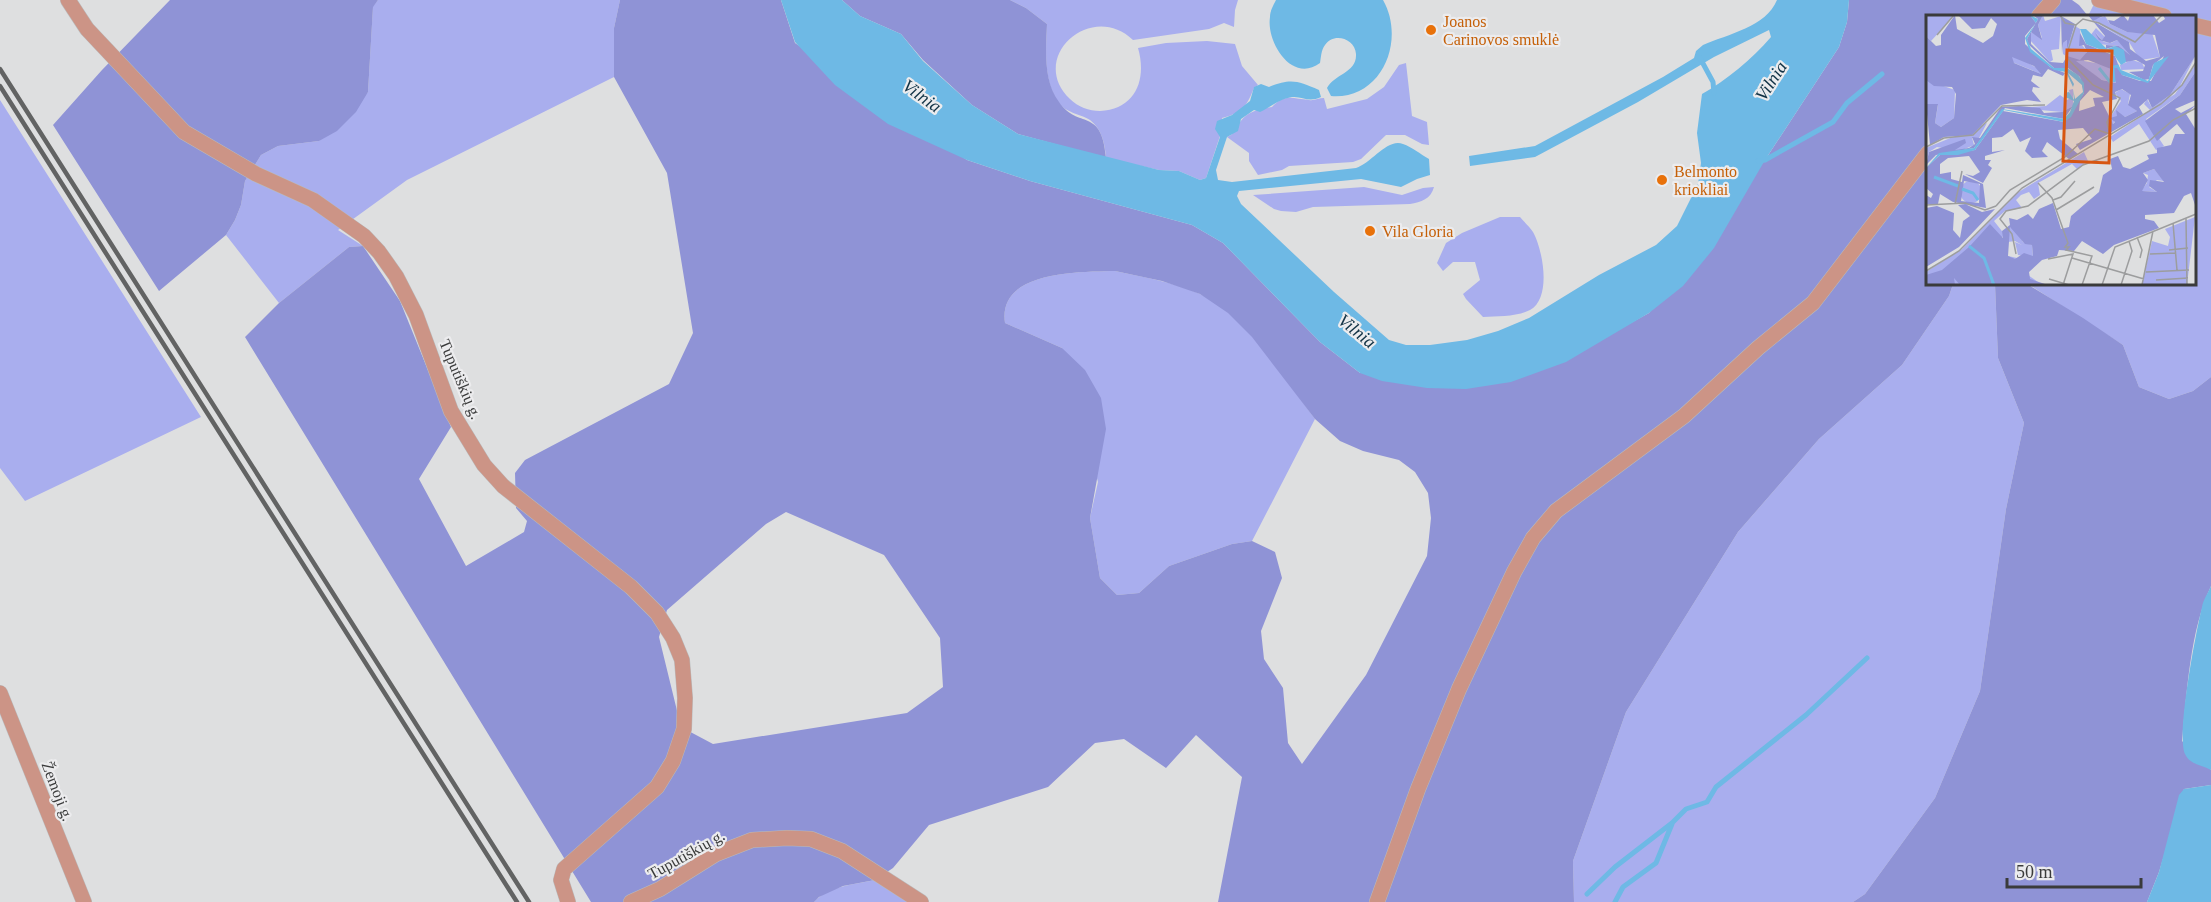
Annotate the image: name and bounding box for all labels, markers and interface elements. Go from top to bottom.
place label: Joanos Carinovos smuklė [1443,13,1559,48]
inset map [1926,15,2196,285]
marker: Joanos Carinovos smuklė [1424,23,1438,37]
water label: Vilnia [1751,58,1791,104]
water label: Vilnia [899,75,945,117]
place label: Belmonto kriokliai [1674,163,1737,198]
marker: Belmonto kriokliai [1655,173,1669,187]
place label: Vila Gloria [1382,223,1453,240]
marker: Vila Gloria [1363,224,1377,238]
water label: Vilnia [1334,310,1380,352]
street label: Tuputiškių g. [435,337,485,422]
street label: Žemoji g. [38,759,78,824]
street label: Tuputiškių g. [645,826,728,883]
scale bar [2007,851,2140,889]
text: 50 m [2016,862,2053,882]

